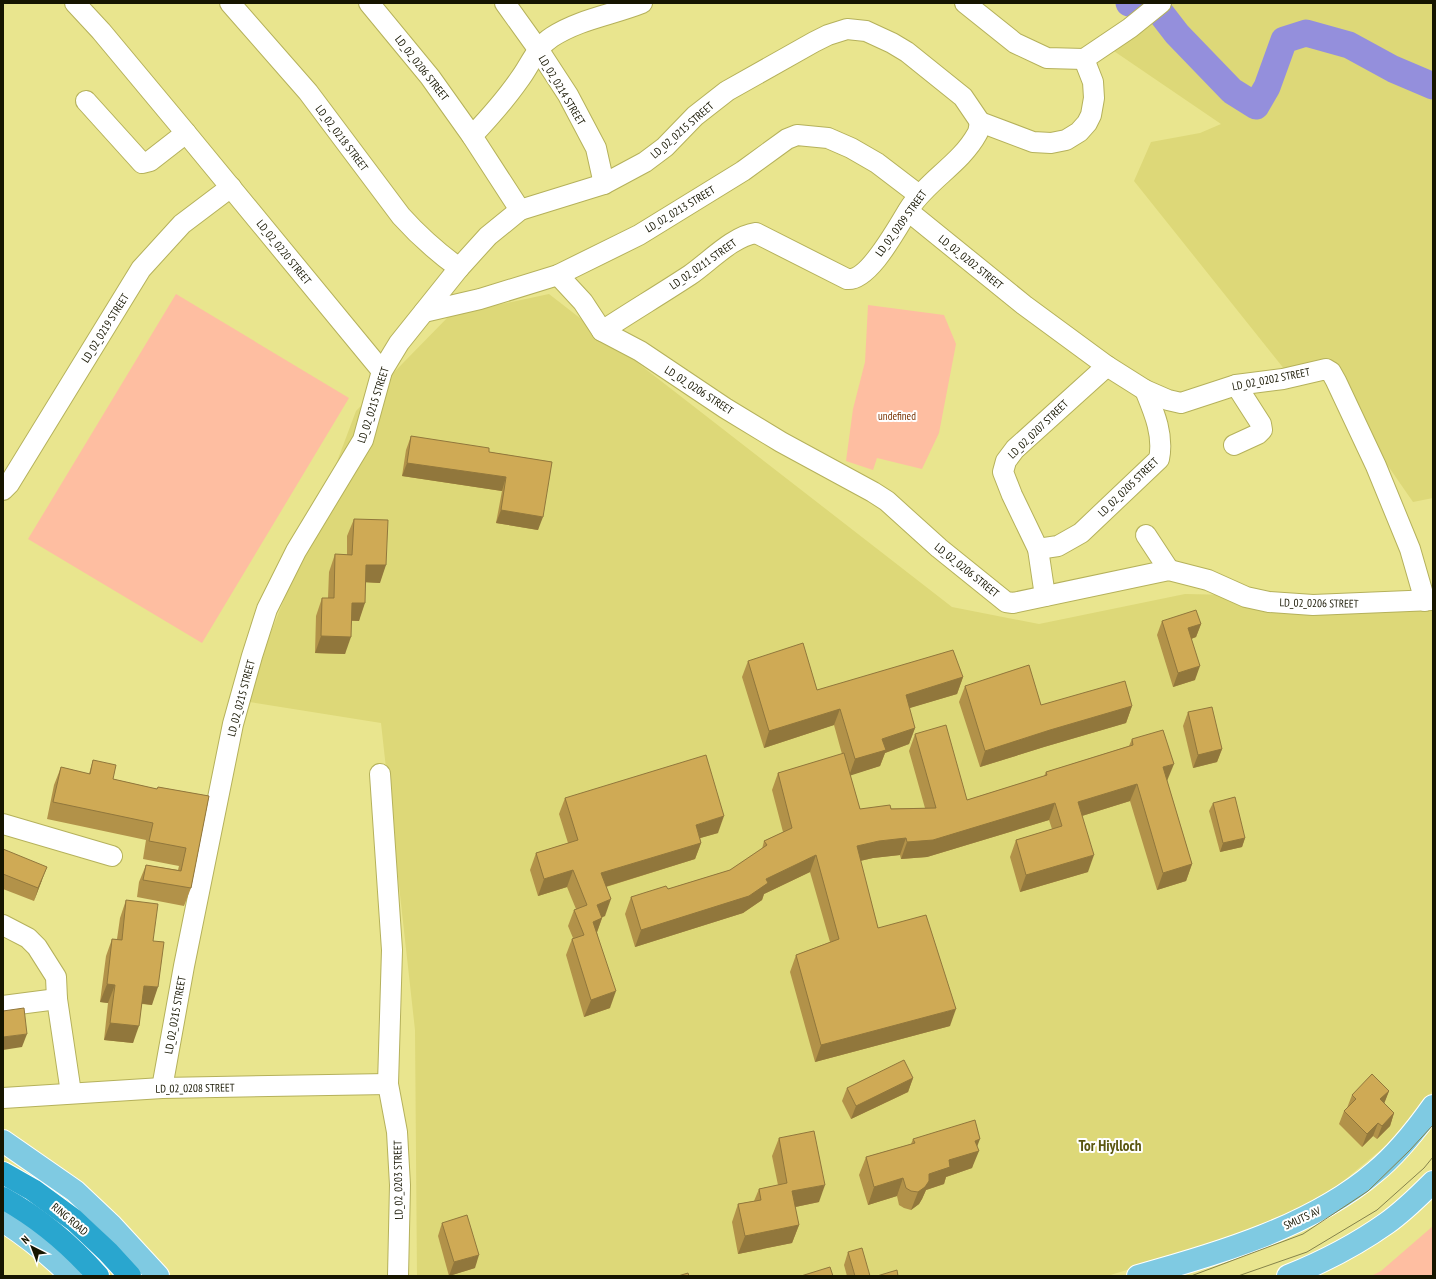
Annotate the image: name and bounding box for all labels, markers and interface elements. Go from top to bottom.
street label: LD_02_0206 STREET [392,33,452,103]
street label: LD_02_0214 STREET [536,53,588,128]
street label: LD_02_0215 STREET [648,99,716,161]
street label: LD_02_0218 STREET [313,102,371,174]
street label: LD_02_0213 STREET [643,183,718,235]
street label: LD_02_0209 STREET [872,187,930,259]
street label: LD_02_0220 STREET [254,217,314,287]
street label: LD_02_0202 STREET [936,232,1006,292]
street label: LD_02_0211 STREET [667,236,739,292]
street label: LD_02_0219 STREET [78,291,132,365]
street label: LD_02_0206 STREET [662,363,736,417]
street label: LD_02_0215 STREET [354,365,392,445]
street label: LD_02_0202 STREET [1231,365,1311,393]
street label: LD_02_0207 STREET [1005,397,1071,461]
park label: undefined [878,409,916,423]
street label: LD_02_0205 STREET [1095,454,1161,519]
street label: LD_02_0206 STREET [932,540,1002,600]
street label: LD_02_0206 STREET [1279,595,1359,611]
street label: LD_02_0215 STREET [224,658,258,738]
street label: LD_02_0215 STREET [161,975,189,1055]
street label: LD_02_0208 STREET [155,1080,235,1096]
district label: Tor Hiylloch [1078,1136,1142,1155]
street label: LD_02_0203 STREET [390,1140,406,1220]
street label: RING ROAD [49,1200,91,1238]
street label: SMUTS AV [1281,1203,1323,1233]
north arrow [12,1227,52,1267]
text: N [18,1232,32,1247]

